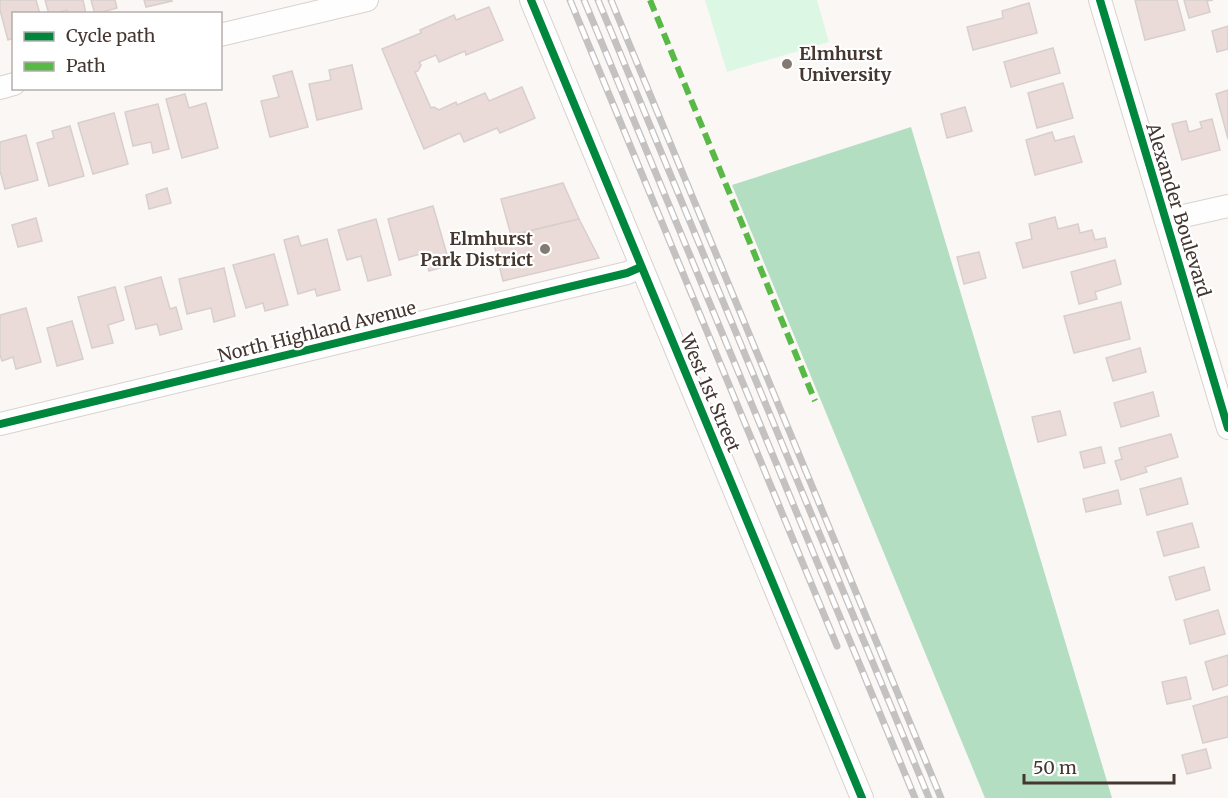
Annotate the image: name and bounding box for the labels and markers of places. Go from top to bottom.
place label: Elmhurst University [799,42,892,86]
marker: Elmhurst University [780,57,794,71]
place label: Elmhurst Park District [420,227,534,271]
marker: Elmhurst Park District [538,242,552,256]

